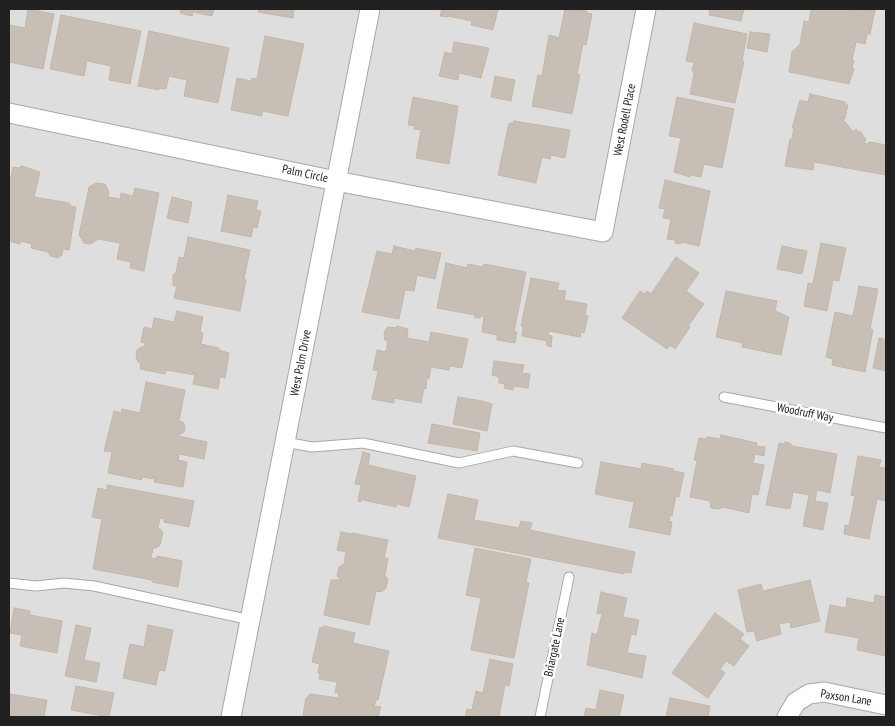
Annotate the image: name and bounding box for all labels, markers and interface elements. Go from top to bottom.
street label: West Rodell Place [611,83,639,157]
street label: Palm Circle [281,162,329,186]
street label: West Palm Drive [288,329,314,397]
street label: Woodruff Way [775,400,835,426]
street label: Briargate Lane [542,616,568,678]
street label: Paxson Lane [819,687,873,709]

